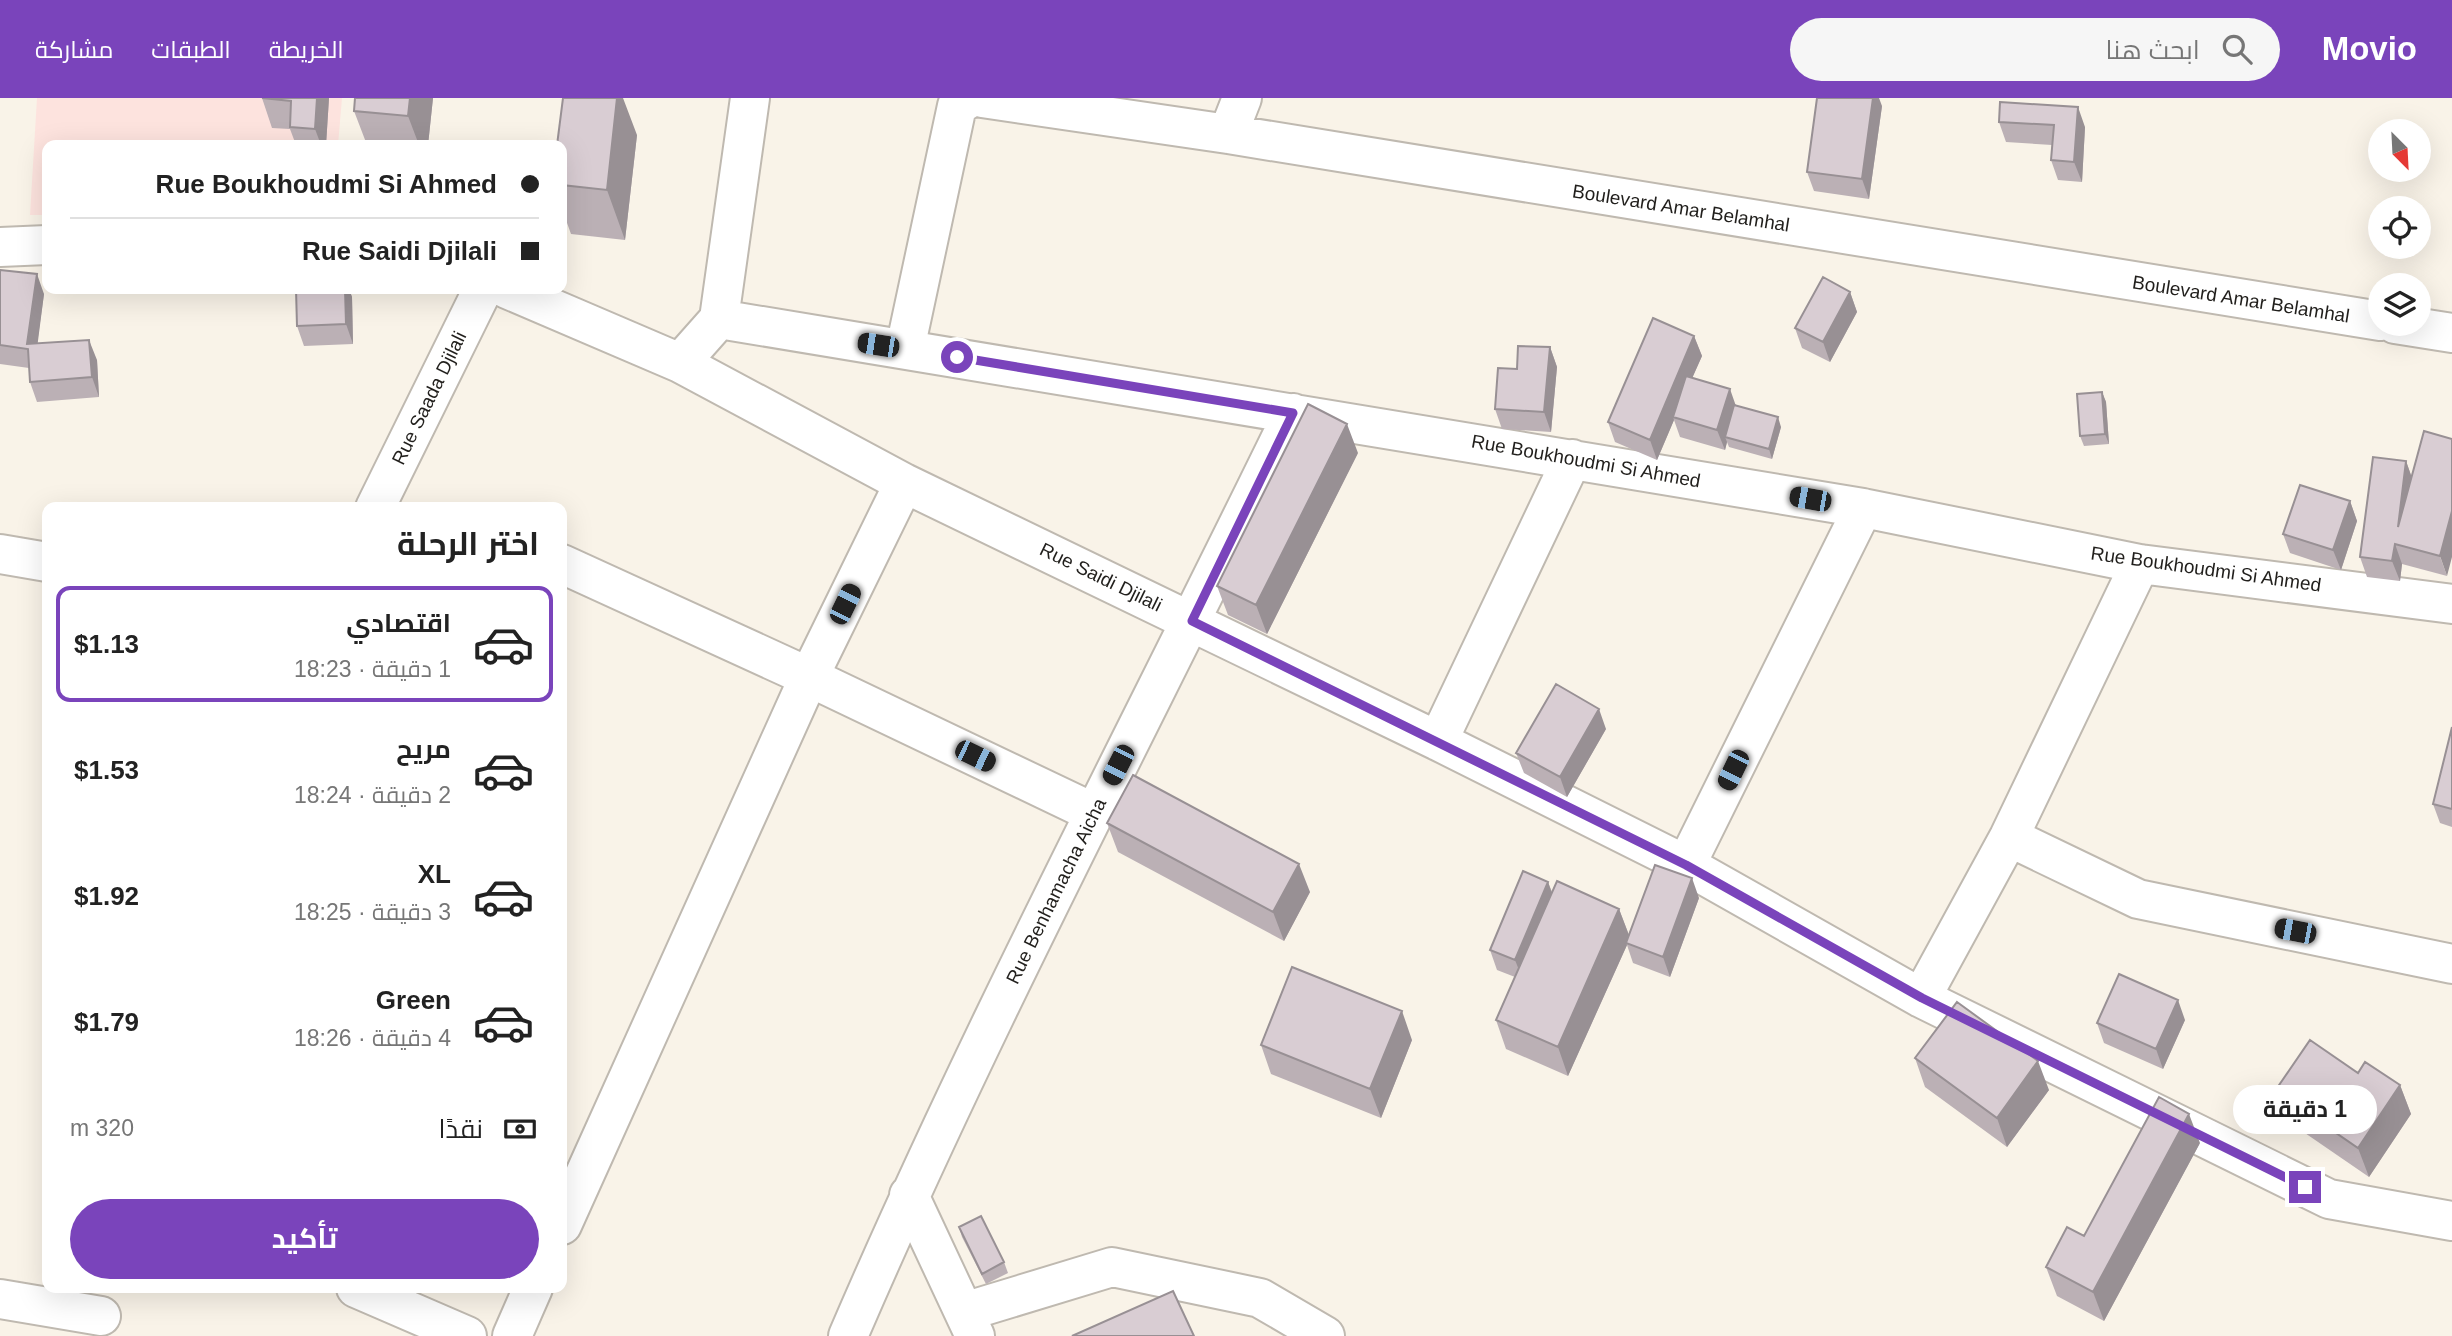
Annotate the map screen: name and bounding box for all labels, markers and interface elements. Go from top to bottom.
search box [1790,18,2280,81]
icon: search [2218,30,2256,68]
text: Movio [2322,30,2417,67]
text: ابحث هنا [2106,35,2200,65]
text: مشاركة [35,36,113,63]
text: الطبقات [151,36,231,63]
text: الخريطة [269,36,344,63]
north arrow [2368,119,2431,182]
map controls [2368,119,2431,336]
text: Rue Boukhoudmi Si Ahmed [156,169,497,199]
street label: Boulevard Amar Belamhal [1571,180,1791,236]
button: locate [2368,196,2431,259]
text: Rue Saidi Djilali [302,236,497,266]
street label: Boulevard Amar Belamhal [2131,271,2351,327]
button: layers [2368,273,2431,336]
street label: Rue Saada Djilali [388,328,470,468]
car [856,331,901,359]
route start [941,341,973,373]
street label: Rue Boukhoudmi Si Ahmed [1470,430,1702,492]
car [1788,485,1833,513]
text: اختر الرحلة [397,526,539,562]
street label: Rue Saidi Djilali [1037,538,1165,616]
street label: Rue Boukhoudmi Si Ahmed [2089,542,2323,596]
car [827,581,864,627]
text: اقتصادي [346,608,451,638]
icon: car [472,613,535,676]
text: $1.13 [74,629,139,659]
text: 1 دقيقة · 18:23 [294,656,451,682]
text: مريح [396,734,451,764]
car [952,737,999,775]
icon: car [472,739,535,802]
car [1100,742,1137,788]
car [1715,747,1752,793]
text: $1.53 [74,755,139,785]
text: 2 دقيقة · 18:24 [294,782,451,808]
street label: Rue Benhamacha Aicha [1002,794,1110,987]
text: XL [418,859,451,889]
icon: car [472,865,535,928]
text: $1.92 [74,881,139,911]
text: 3 دقيقة · 18:25 [294,899,451,925]
car [2273,917,2318,945]
text: Green [376,985,451,1015]
icon: car [472,991,535,1054]
text: $1.79 [74,1007,139,1037]
text: 4 دقيقة · 18:26 [294,1025,451,1051]
callout: 1 دقيقة [2233,1086,2377,1134]
text: 1 دقيقة [2263,1096,2347,1122]
icon: cash [501,1110,539,1148]
text: نقدًا [439,1114,483,1144]
text: 320 m [70,1115,134,1141]
route end [2289,1171,2321,1203]
button: تأكيد [70,1199,539,1279]

